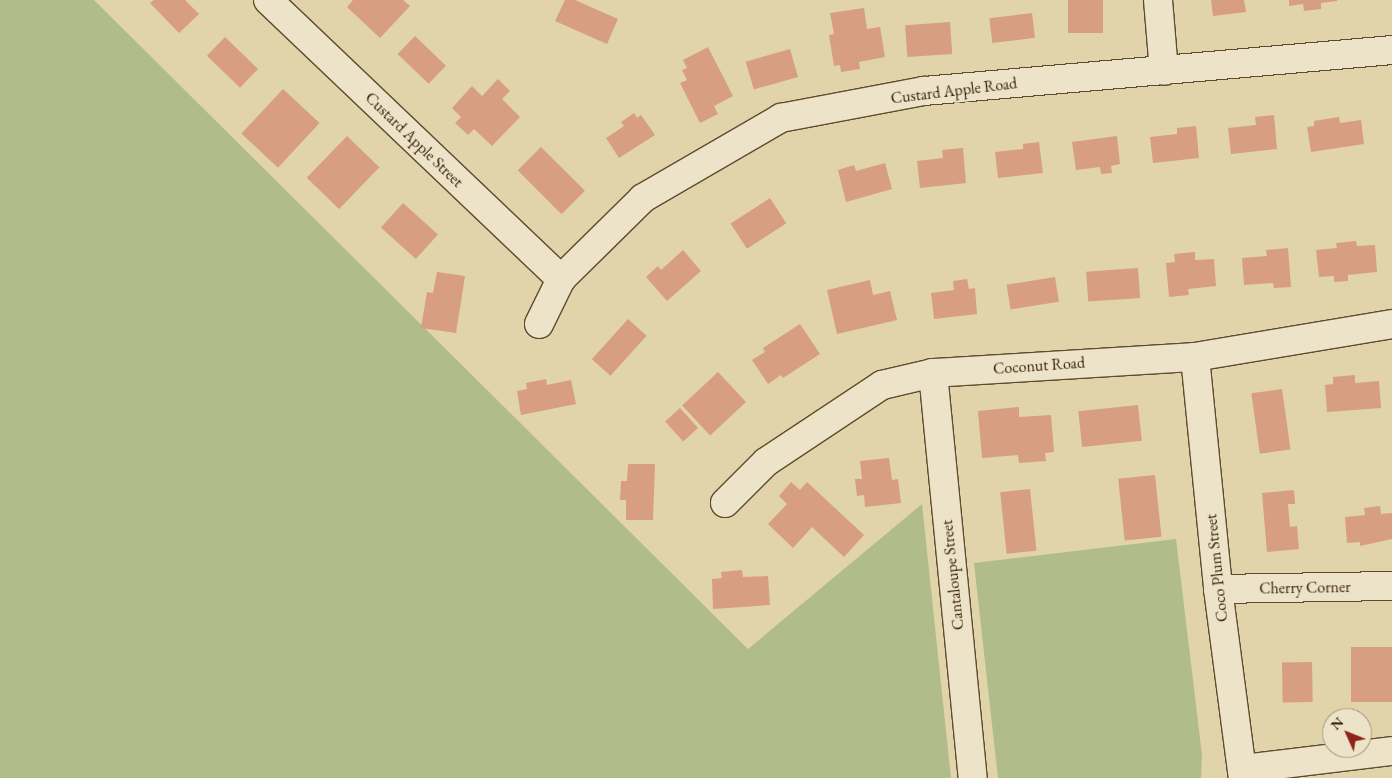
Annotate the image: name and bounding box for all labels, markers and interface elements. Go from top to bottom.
street label: Custard Apple Road [890,74,1018,108]
street label: Custard Apple Street [361,88,467,192]
street label: Coconut Road [992,353,1086,379]
street label: Coco Plum Street [1202,513,1232,623]
street label: Cantaloupe Street [938,519,968,631]
street label: Cherry Corner [1259,578,1351,598]
north arrow [1322,708,1372,758]
text: N [1327,713,1347,734]

